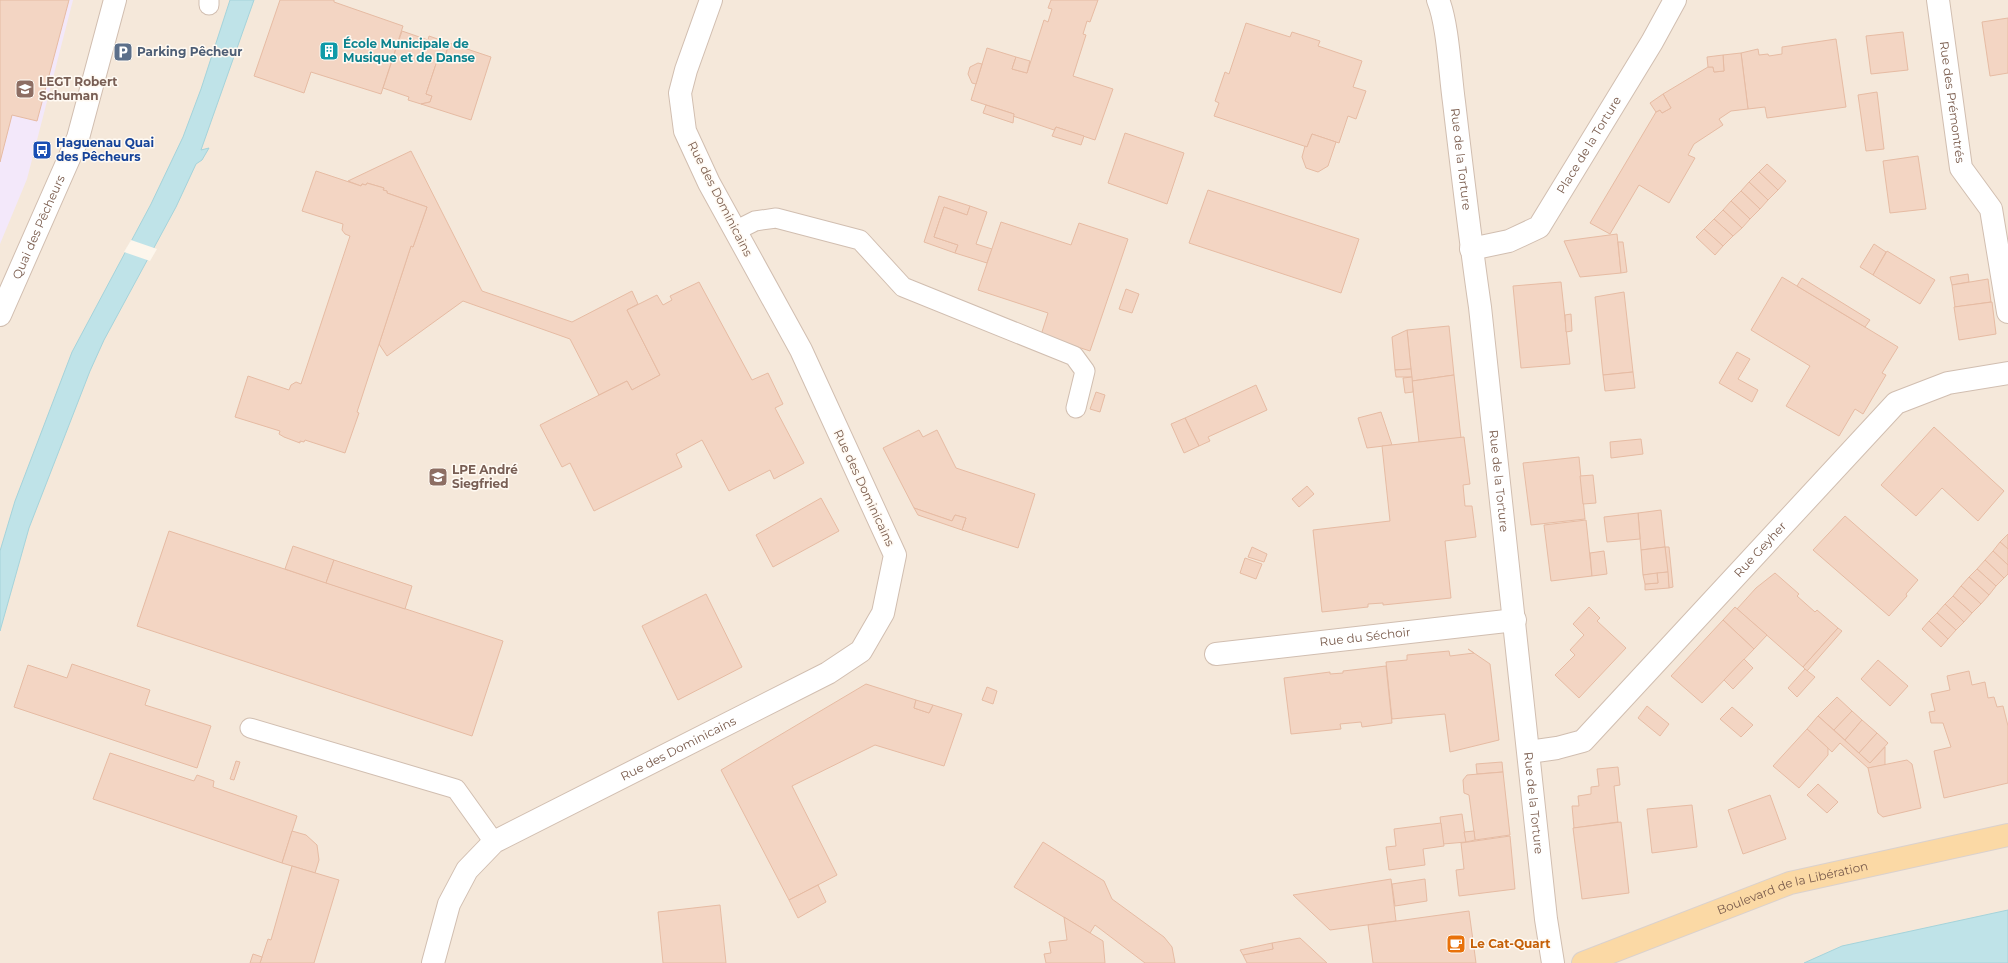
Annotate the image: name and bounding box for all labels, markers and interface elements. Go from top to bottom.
place label: École Municipale de Musique et de Danse [343,36,476,65]
building icon: École Municipale de Musique et de Danse [318,40,340,62]
street label: Rue des Prémontrés [1937,40,1968,164]
parking icon: Parking Pêcheur [112,41,134,63]
place label: Parking Pêcheur [137,44,242,59]
place label: LEGT Robert Schuman [39,74,118,103]
school or university icon: LEGT Robert Schuman [14,78,36,100]
street label: Place de la Torture [1553,93,1624,196]
street label: Rue de la Torture [1448,107,1475,211]
place label: Haguenau Quai des Pêcheurs [56,135,154,164]
bus stop icon: Haguenau Quai des Pêcheurs [31,139,53,161]
street label: Rue des Dominicains [685,139,756,259]
street label: Quai des Pêcheurs [9,172,68,281]
street label: Rue des Dominicains [831,427,898,549]
street label: Rue de la Torture [1486,429,1512,533]
place label: LPE André Siegfried [452,462,518,491]
school or university icon: LPE André Siegfried [427,466,449,488]
street label: Rue Geyher [1730,518,1789,580]
street label: Rue du Séchoir [1319,624,1412,649]
street label: Rue des Dominicains [618,713,738,784]
street label: Rue de la Torture [1521,751,1547,855]
street label: Boulevard de la Libération [1715,858,1869,917]
cafe icon: Le Cat-Quart [1445,933,1467,955]
place label: Le Cat-Quart [1470,936,1551,951]

